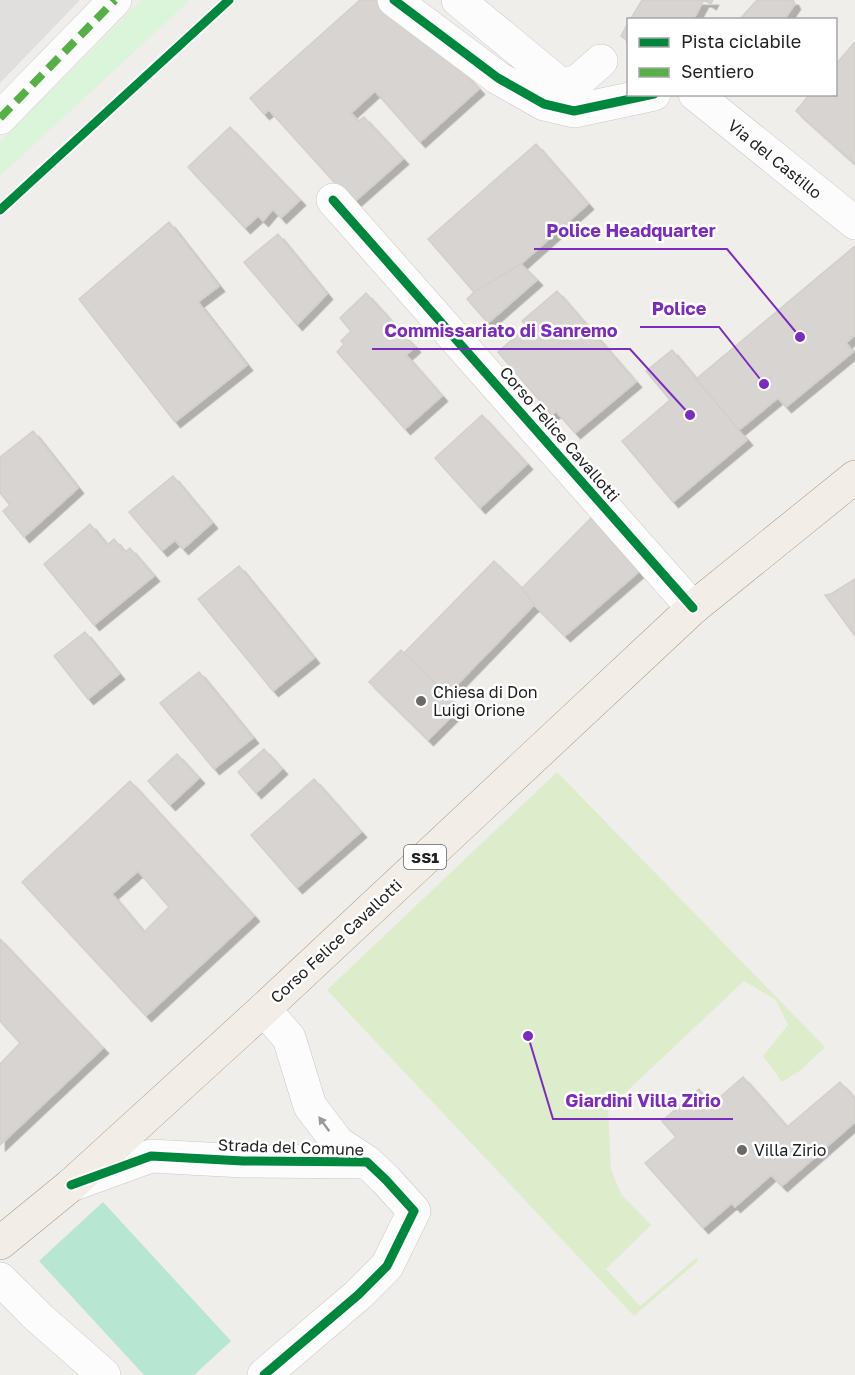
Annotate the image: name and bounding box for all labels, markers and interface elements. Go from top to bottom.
legend [627,18,837,96]
text: Pista ciclabile [681,30,801,52]
text: Sentiero [681,60,754,82]
street label: Via del Castillo [724,115,826,203]
callout: Police Headquarter [534,213,727,249]
text: Police Headquarter [546,219,716,241]
callout: Police [640,291,719,327]
text: Police [652,297,707,319]
callout: Commissariato di Sanremo [372,313,630,349]
text: Commissariato di Sanremo [384,319,618,341]
street label: Corso Felice Cavallotti [496,362,624,506]
place label: Chiesa di Don Luigi Orione [433,682,538,720]
marker: Chiesa di Don Luigi Orione [414,694,428,708]
road number: SS1 [404,845,446,869]
street label: Corso Felice Cavallotti [266,875,406,1007]
callout: Giardini Villa Zirio [553,1083,733,1119]
text: Giardini Villa Zirio [565,1089,721,1111]
one-way arrow [318,1117,330,1132]
street label: Strada del Comune [218,1134,364,1160]
place label: Villa Zirio [754,1140,826,1160]
marker: Villa Zirio [735,1143,749,1157]

